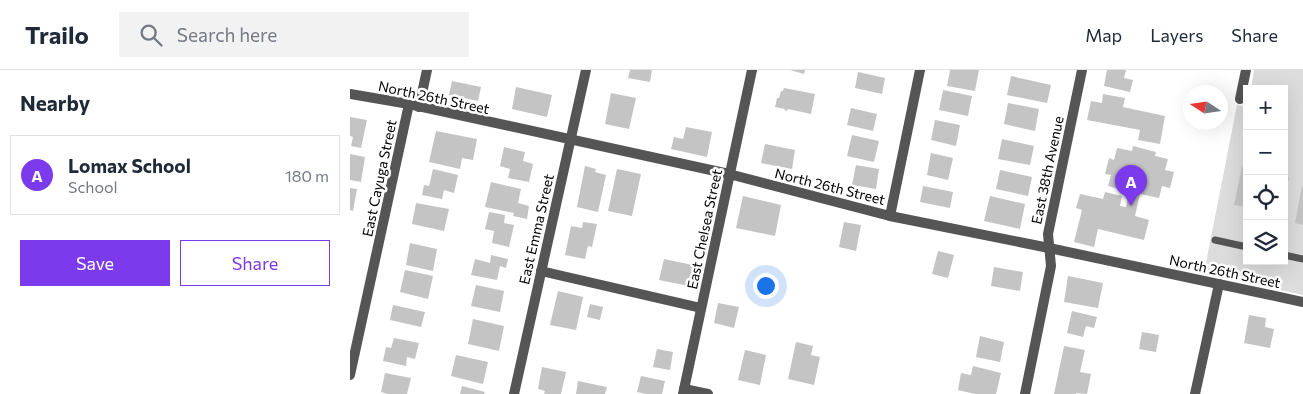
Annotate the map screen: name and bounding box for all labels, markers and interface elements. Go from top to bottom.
search box [119,12,469,57]
text: Trailo [25,20,89,49]
icon: search [137,21,165,49]
text: Search here [177,23,277,46]
text: Map [1085,24,1122,46]
text: Layers [1150,24,1203,46]
text: Share [1231,24,1278,46]
street label: North 26th Street [377,77,491,117]
north arrow [1183,85,1228,130]
map controls [1243,85,1288,265]
button: + [1243,85,1288,130]
text: Nearby [20,90,90,115]
street label: East 38th Avenue [1027,114,1067,226]
street label: East Cayuga Street [358,118,400,238]
button: − [1243,130,1288,175]
text: Lomax School [68,154,191,177]
street label: North 26th Street [773,164,887,208]
pin: A [1115,165,1147,206]
text: A [31,166,43,185]
text: 180 m [285,166,329,185]
street label: East Chelsea Street [683,167,725,291]
street label: East Emma Street [515,172,557,286]
button: locate [1243,175,1288,220]
text: School [68,177,118,196]
button: layers [1243,220,1288,265]
button: Save [20,240,170,286]
button: Share [180,240,330,286]
street label: North 26th Street [1168,251,1282,291]
your location [753,273,779,299]

